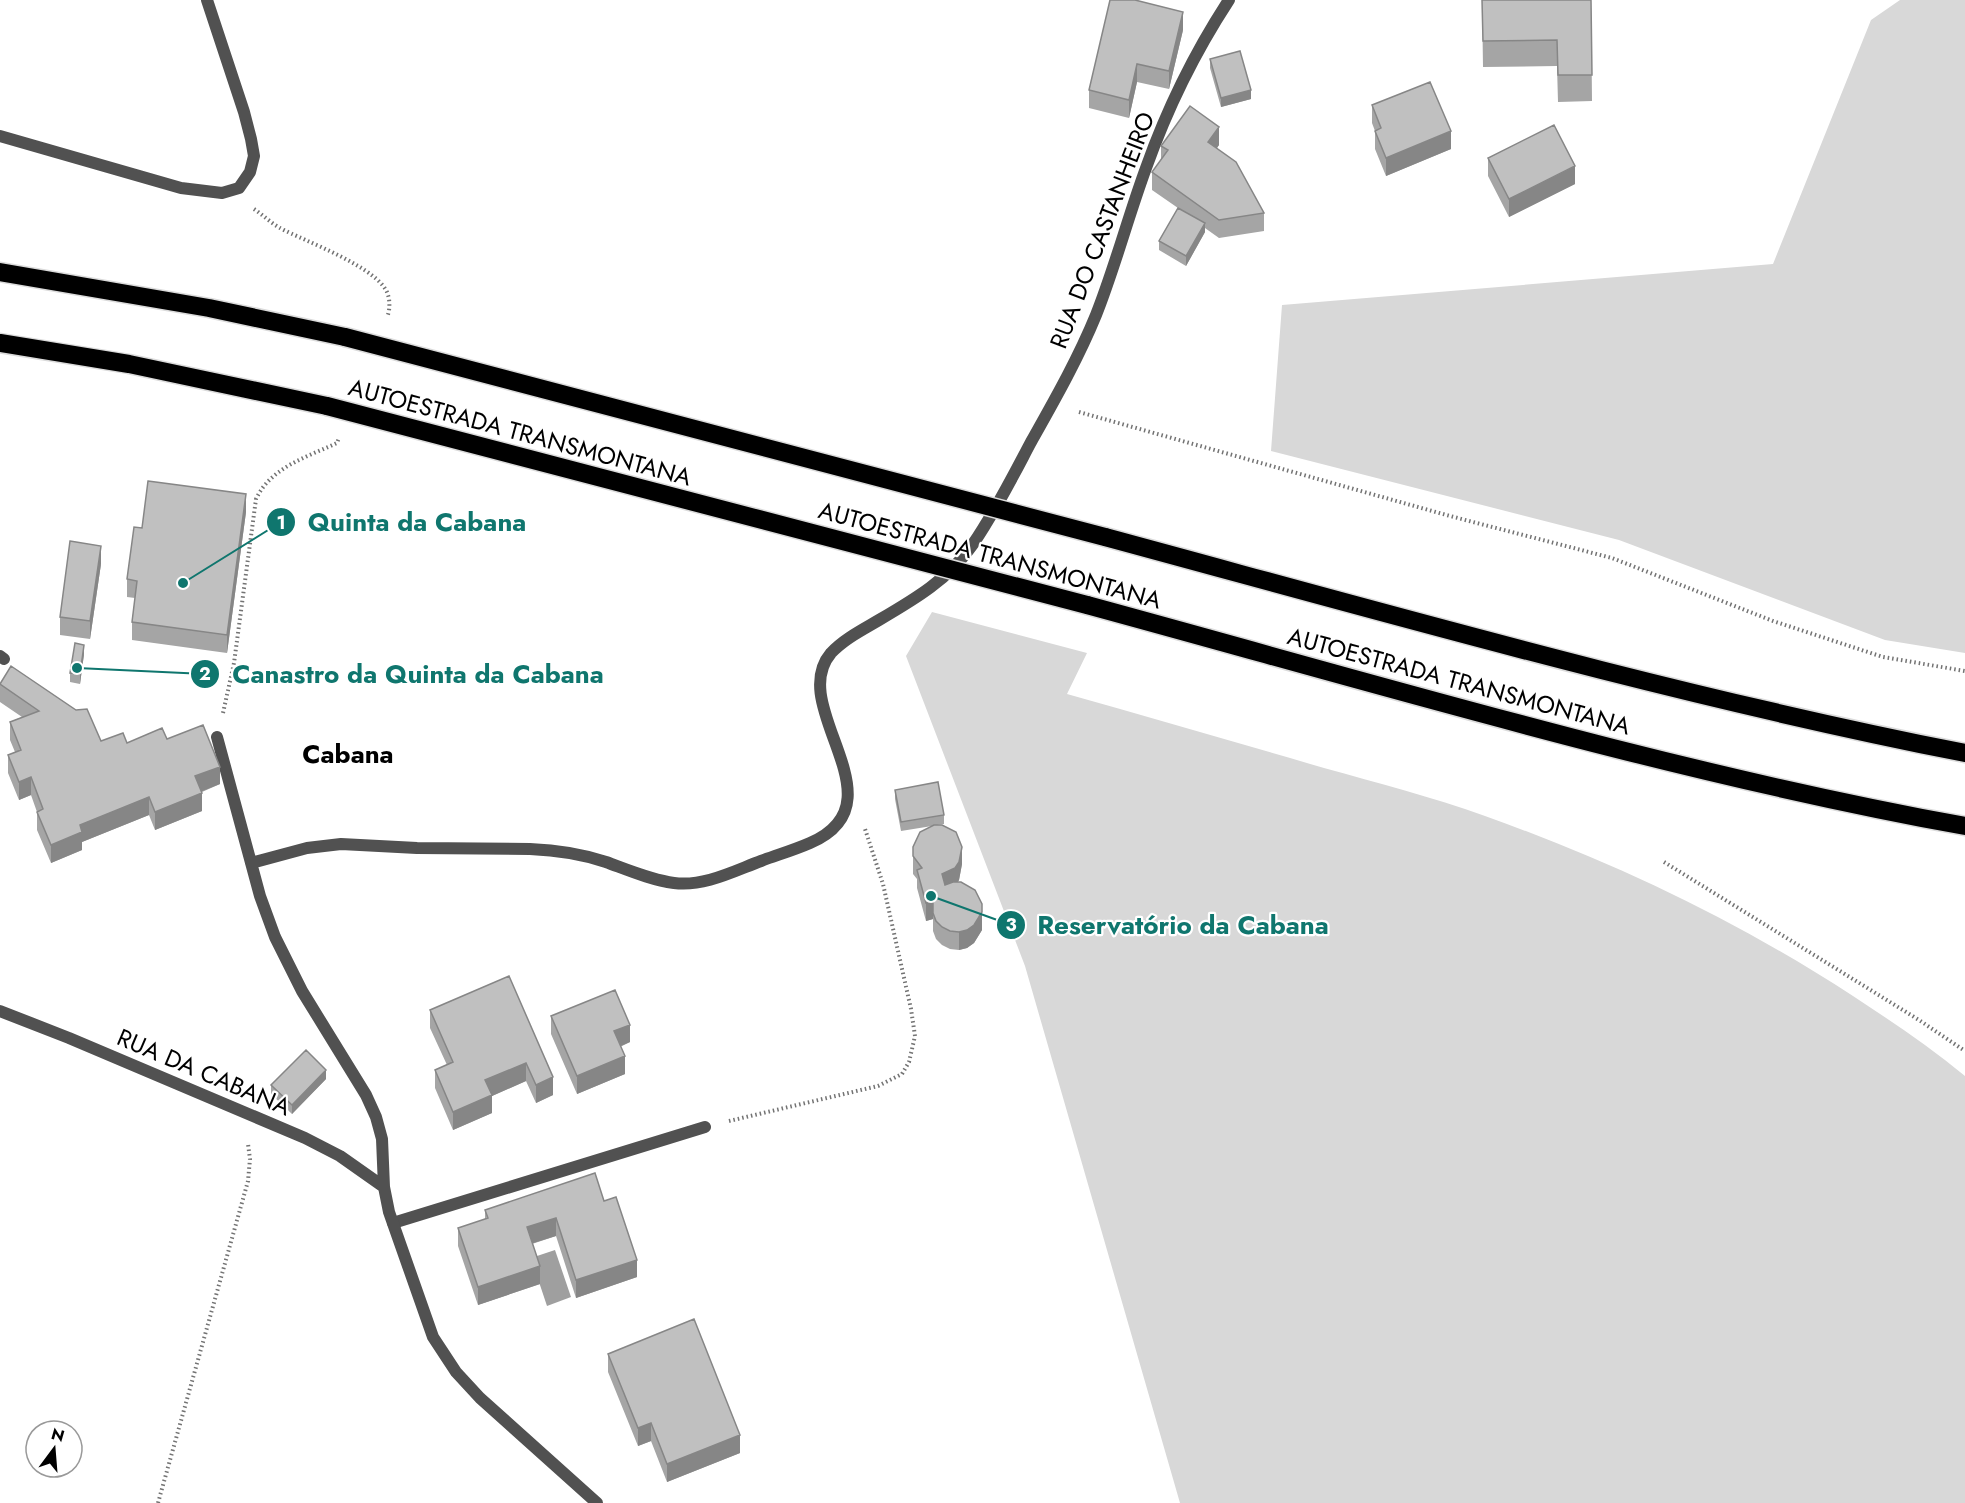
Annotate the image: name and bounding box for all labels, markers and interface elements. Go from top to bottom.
street label: RUA DO CASTANHEIRO [1041,107,1163,353]
street label: AUTOESTRADA TRANSMONTANA [345,369,695,495]
street label: AUTOESTRADA TRANSMONTANA [815,492,1165,618]
callout: Quinta da Cabana [266,500,538,544]
text: Quinta da Cabana [308,503,526,541]
text: 1 [276,510,286,536]
street label: AUTOESTRADA TRANSMONTANA [1284,618,1634,744]
callout: Canastro da Quinta da Cabana [190,652,616,696]
text: Canastro da Quinta da Cabana [232,655,604,693]
text: 2 [199,661,211,687]
district label: Cabana [302,735,394,773]
callout: Reservatório da Cabana [996,903,1341,947]
text: Reservatório da Cabana [1037,906,1329,944]
text: 3 [1005,912,1017,938]
street label: RUA DA CABANA [112,1020,296,1124]
north arrow [24,1419,84,1479]
text: N [49,1422,67,1448]

